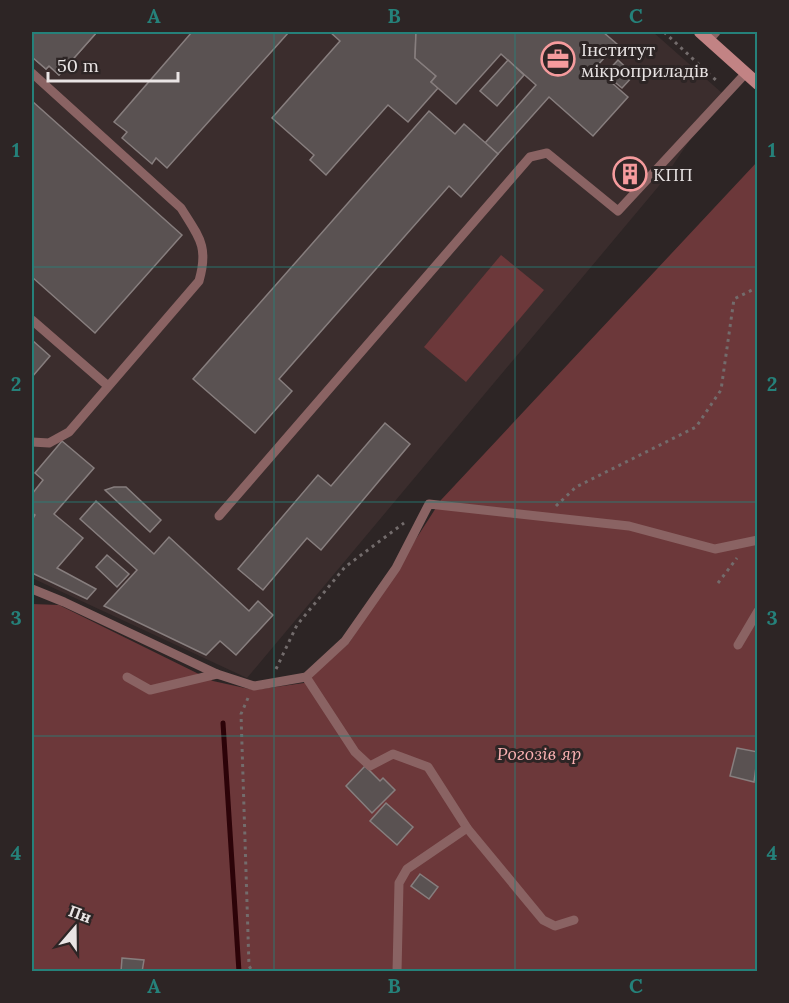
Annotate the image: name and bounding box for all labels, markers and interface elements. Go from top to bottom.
text: A [147,3,161,28]
text: B [387,3,401,28]
text: C [629,3,643,28]
place label: Інститут мікроприладів [581,38,708,82]
office icon: Інститут мікроприладів [540,41,576,77]
scale bar [48,45,178,83]
text: 50 m [57,54,99,77]
text: 1 [12,137,20,162]
text: 1 [768,137,776,162]
building icon: КПП [612,156,648,192]
place label: КПП [653,163,693,186]
text: 2 [11,371,21,396]
text: 2 [767,371,777,396]
text: 3 [10,605,22,630]
text: 3 [766,605,778,630]
park label: Рогозів яр [497,742,581,765]
text: 4 [11,840,22,865]
text: 4 [767,840,778,865]
north arrow [45,898,105,958]
text: Пн [66,901,94,927]
text: A [147,973,161,998]
text: B [387,973,401,998]
text: C [629,973,643,998]

